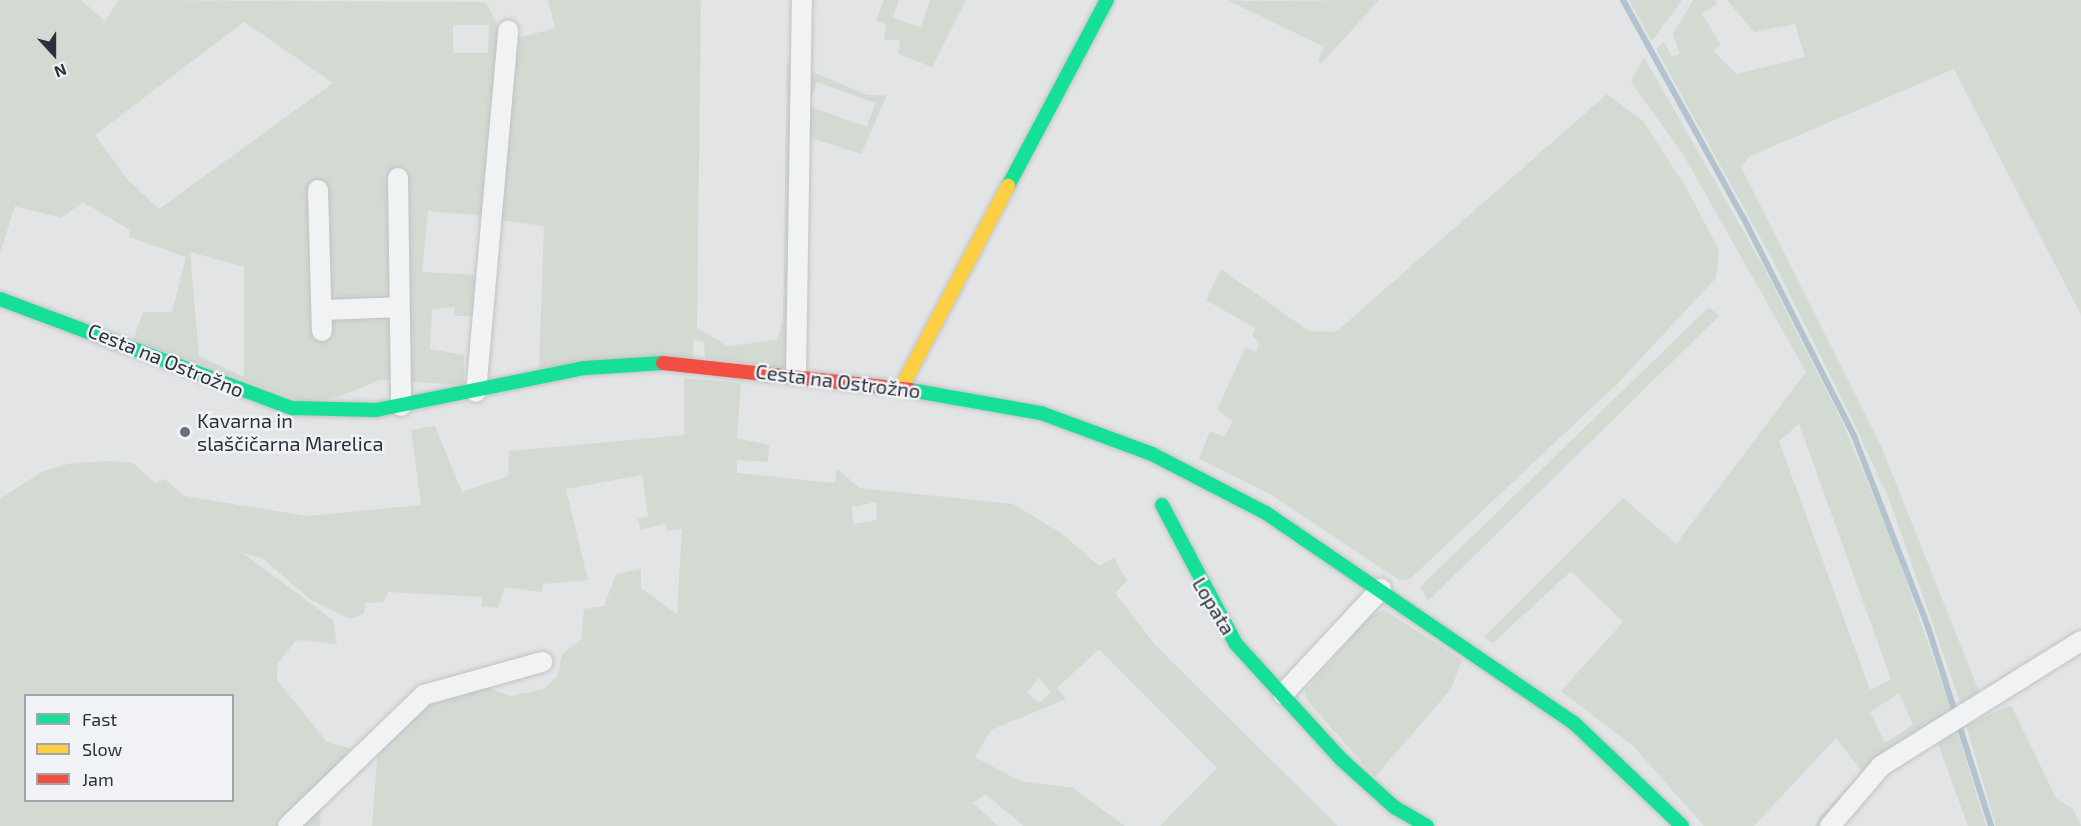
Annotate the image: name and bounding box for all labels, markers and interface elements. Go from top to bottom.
north arrow [24,24,84,84]
text: N [52,60,69,82]
street label: Cesta na Ostrožno [85,318,247,402]
street label: Cesta na Ostrožno [754,359,922,403]
place label: Kavarna in slaščičarna Marelica [197,408,383,455]
marker: Kavarna in slaščičarna Marelica [178,425,192,439]
street label: Lopata [1188,573,1240,639]
legend [24,694,234,802]
text: Fast [82,708,117,730]
text: Slow [82,738,122,760]
text: Jam [82,768,114,790]

